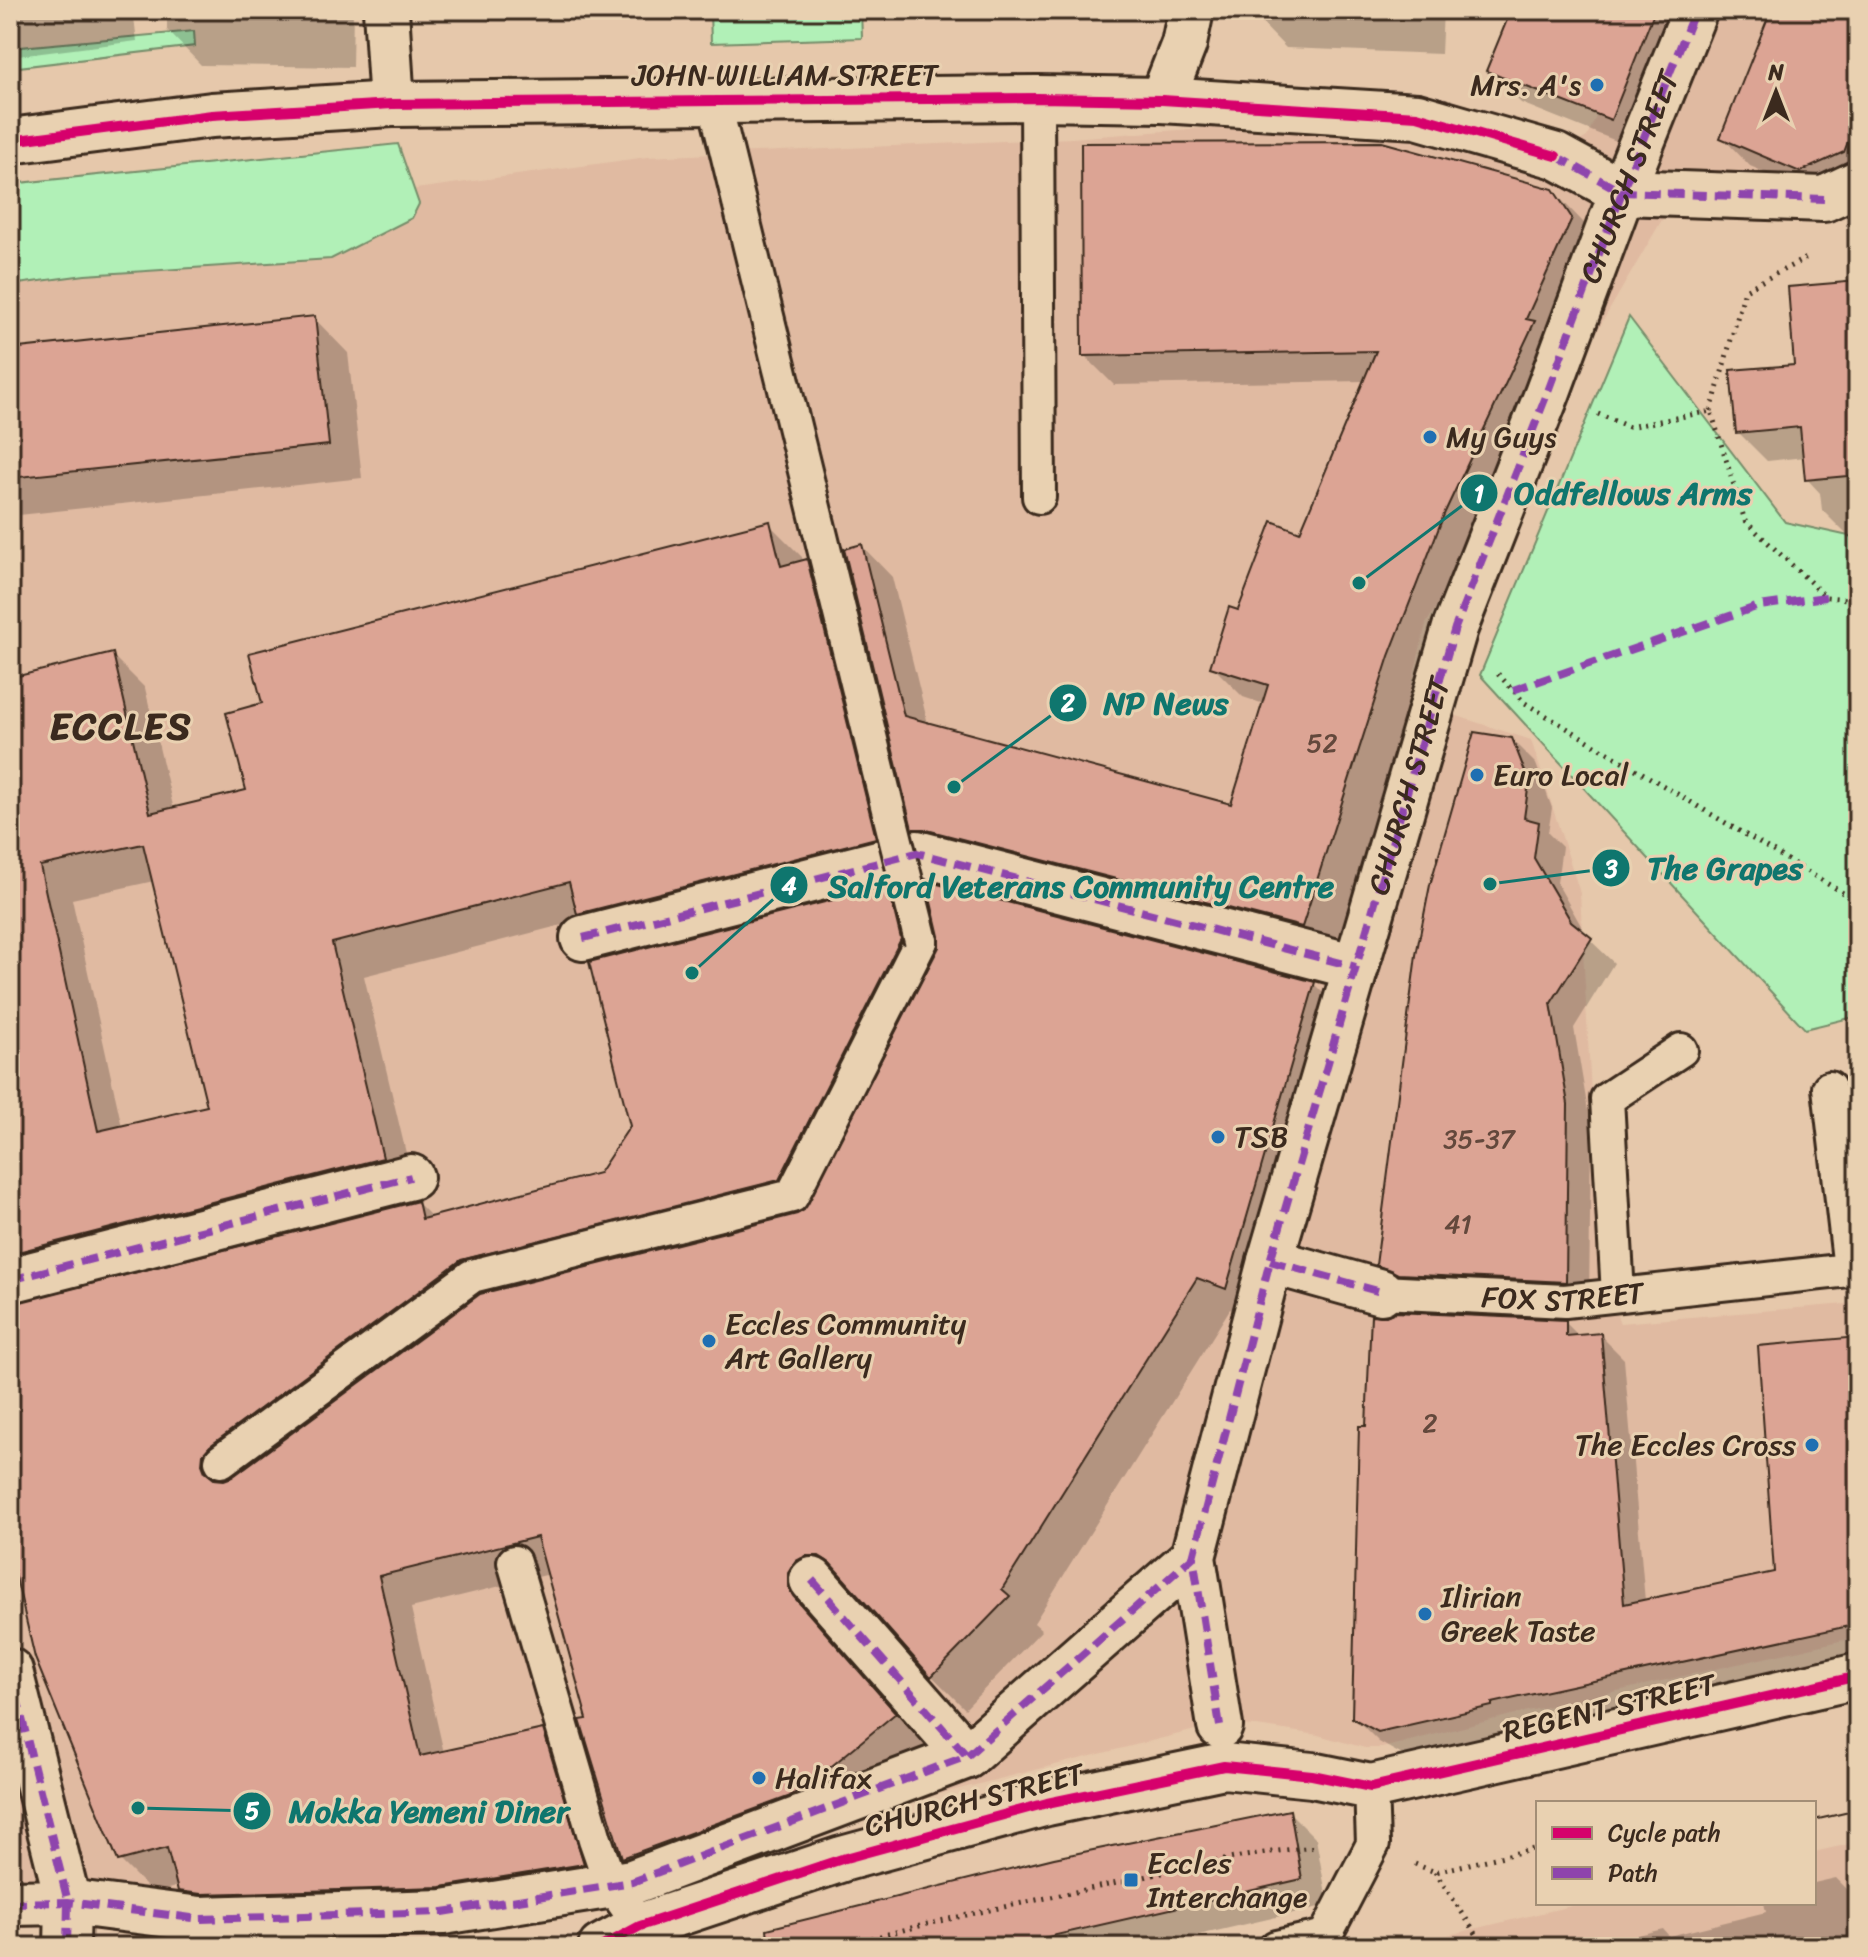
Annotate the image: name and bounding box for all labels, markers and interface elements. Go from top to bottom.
street label: JOHN WILLIAM STREET [631,48,940,102]
north arrow [1736,52,1816,132]
text: N [1767,53,1784,92]
place label: Mrs. A's [1470,58,1582,112]
street label: CHURCH STREET [1563,60,1696,291]
marker: Mrs. A's [1588,76,1606,94]
place label: My Guys [1446,410,1557,464]
marker: My Guys [1421,428,1439,446]
callout: Oddfellows Arms [1459,465,1767,521]
text: Oddfellows Arms [1514,465,1753,522]
text: 1 [1474,473,1484,515]
street label: CHURCH STREET [1351,668,1467,901]
callout: NP News [1048,675,1245,731]
text: NP News [1102,675,1230,732]
text: 2 [1060,682,1075,724]
district label: ECCLES [49,693,193,760]
house number: 52 [1307,720,1337,766]
place label: Euro Local [1493,748,1629,802]
marker: Euro Local [1468,766,1486,784]
callout: The Grapes [1591,840,1818,896]
text: The Grapes [1647,840,1804,897]
text: 3 [1603,848,1618,890]
callout: Salford Veterans Community Centre [769,857,1353,913]
text: Salford Veterans Community Centre [827,858,1335,915]
text: 4 [782,865,797,907]
place label: TSB [1234,1110,1289,1164]
house number: 35-37 [1443,1116,1517,1162]
marker: TSB [1209,1128,1227,1146]
house number: 41 [1444,1201,1472,1247]
street label: FOX STREET [1480,1265,1649,1328]
place label: Eccles Community Art Gallery [724,1297,967,1385]
marker: Eccles Community Art Gallery [700,1332,718,1350]
house number: 2 [1422,1400,1438,1446]
place label: The Eccles Cross [1575,1418,1796,1472]
marker: The Eccles Cross [1803,1436,1821,1454]
place label: Ilirian Greek Taste [1440,1570,1596,1658]
marker: Ilirian Greek Taste [1416,1605,1434,1623]
street label: REGENT STREET [1497,1657,1723,1759]
street label: CHURCH STREET [859,1746,1092,1853]
place label: Halifax [775,1751,872,1805]
marker: Halifax [750,1769,768,1787]
callout: Mokka Yemeni Diner [232,1783,586,1839]
text: Mokka Yemeni Diner [288,1783,571,1840]
text: 5 [245,1790,260,1832]
legend [1536,1801,1816,1905]
text: Cycle path [1608,1812,1721,1854]
place label: Eccles Interchange [1146,1836,1308,1924]
text: Path [1608,1852,1658,1894]
marker: Eccles Interchange [1122,1871,1140,1889]

